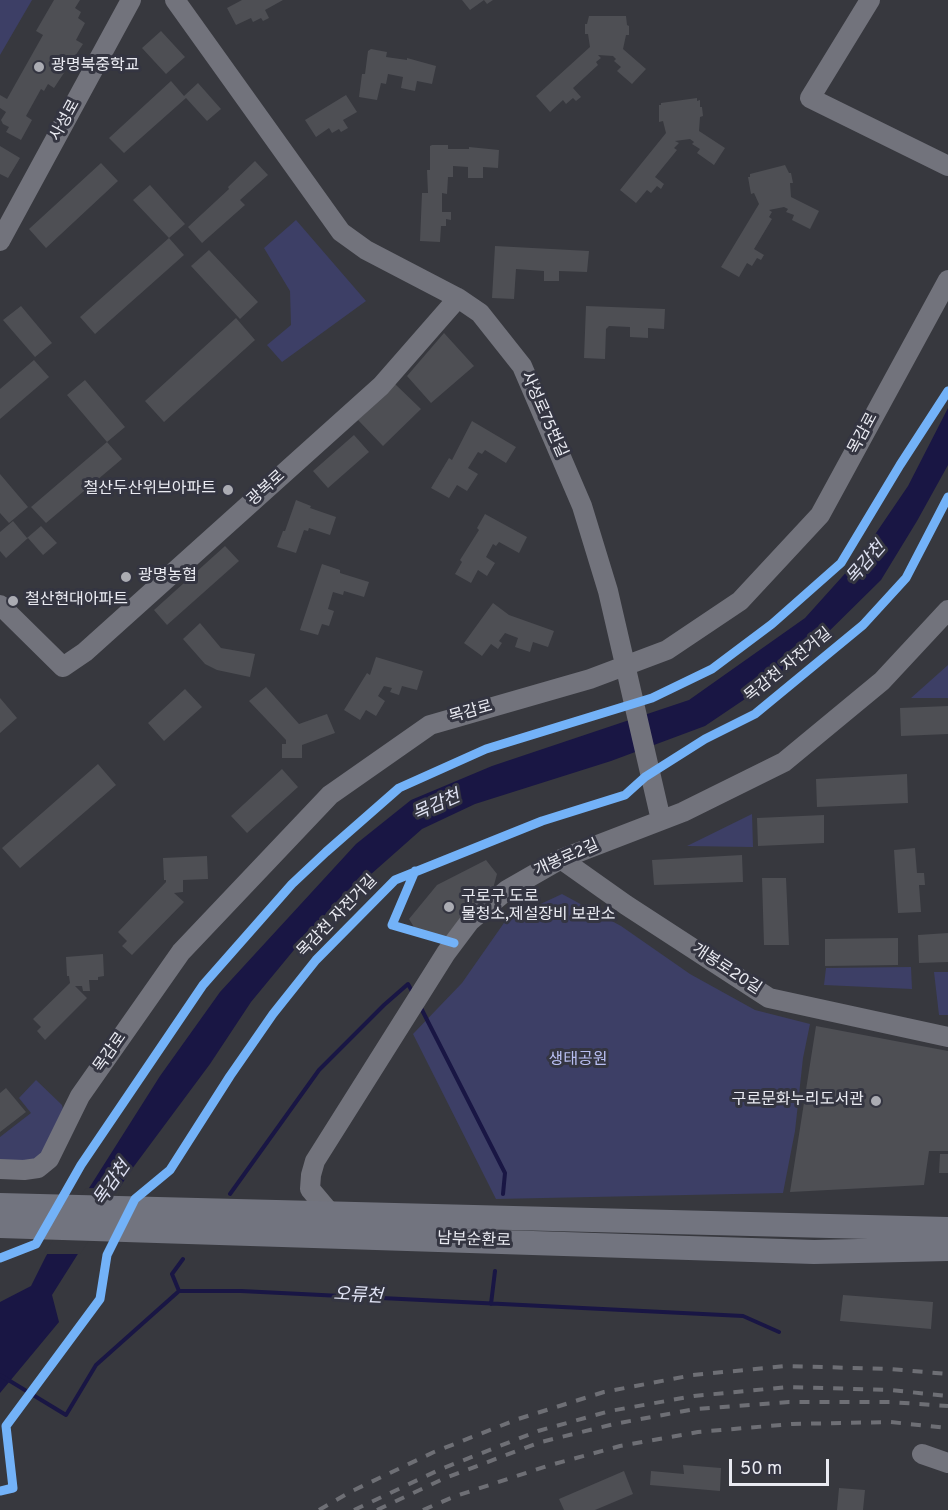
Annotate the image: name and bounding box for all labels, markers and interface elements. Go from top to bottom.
place label: 광명북중학교 [51,57,139,77]
marker: 광명북중학교 [32,60,46,74]
street label: 사성로 [47,97,85,145]
street label: 사성로75번길 [516,369,570,461]
street label: 목감로 [845,410,883,458]
street label: 광복로 [244,467,290,511]
place label: 철산두산위브아파트 [84,480,216,500]
marker: 철산두산위브아파트 [221,483,235,497]
water label: 목감천 [843,538,891,590]
place label: 광명농협 [138,567,197,587]
marker: 광명농협 [119,570,133,584]
place label: 철산현대아파트 [25,591,128,611]
marker: 철산현대아파트 [6,594,20,608]
street label: 목감천 자전거길 [741,625,837,707]
street label: 목감로 [447,698,495,728]
water label: 목감천 [410,787,464,827]
street label: 개봉로2길 [532,836,602,882]
street label: 목감천 자전거길 [294,872,382,962]
place label: 구로구 도로 물청소,제설장비 보관소 [461,888,616,926]
marker: 구로구 도로 물청소,제설장비 보관소 [442,900,456,914]
street label: 개봉로20길 [688,940,764,1000]
street label: 목감로 [90,1029,132,1077]
park label: 생태공원 [549,1051,607,1071]
place label: 구로문화누리도서관 [732,1091,864,1111]
marker: 구로문화누리도서관 [869,1094,883,1108]
water label: 목감천 [90,1157,136,1211]
street label: 남부순환로 [437,1230,511,1252]
water label: 오류천 [333,1285,383,1309]
scale bar [732,1447,832,1485]
text: 50 m [740,1458,782,1481]

